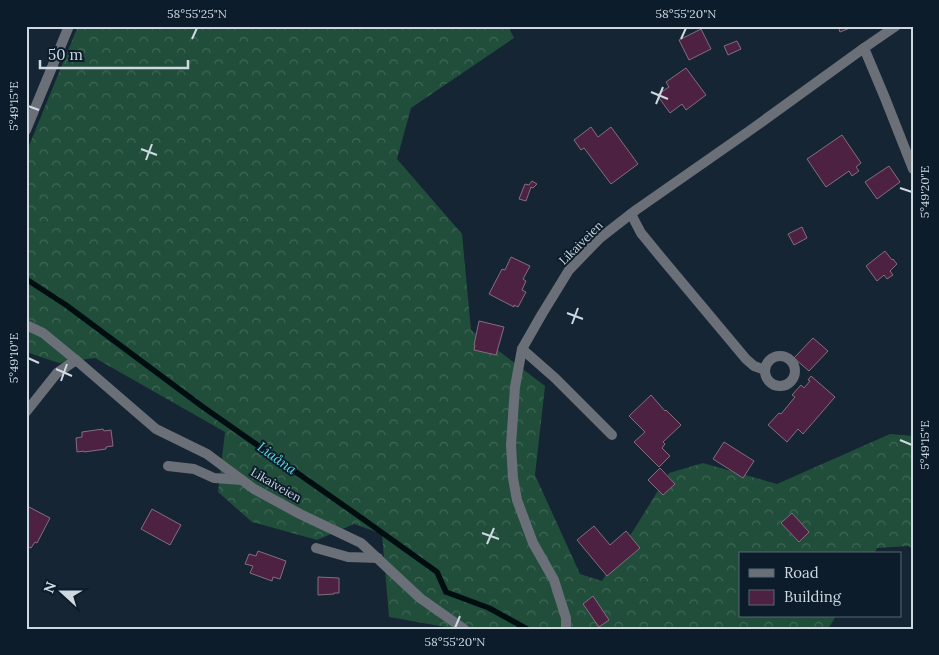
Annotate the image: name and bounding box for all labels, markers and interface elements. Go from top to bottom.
text: 58°55'25"N [167,6,227,21]
text: 58°55'20"N [656,6,716,21]
scale bar [40,38,188,70]
text: 50 m [48,45,83,64]
text: 5°49'15"E [6,81,21,131]
text: 5°49'20"E [917,166,932,218]
street label: Likaiveien [556,218,606,268]
text: 5°49'10"E [6,333,21,383]
text: 5°49'15"E [917,420,932,470]
water label: Liaåna [254,438,300,478]
street label: Likaiveien [248,464,304,505]
legend [739,552,902,618]
text: Road [784,563,819,582]
north arrow [38,568,88,618]
text: N [40,579,60,596]
text: Building [784,587,842,606]
text: 58°55'20"N [425,634,485,649]

